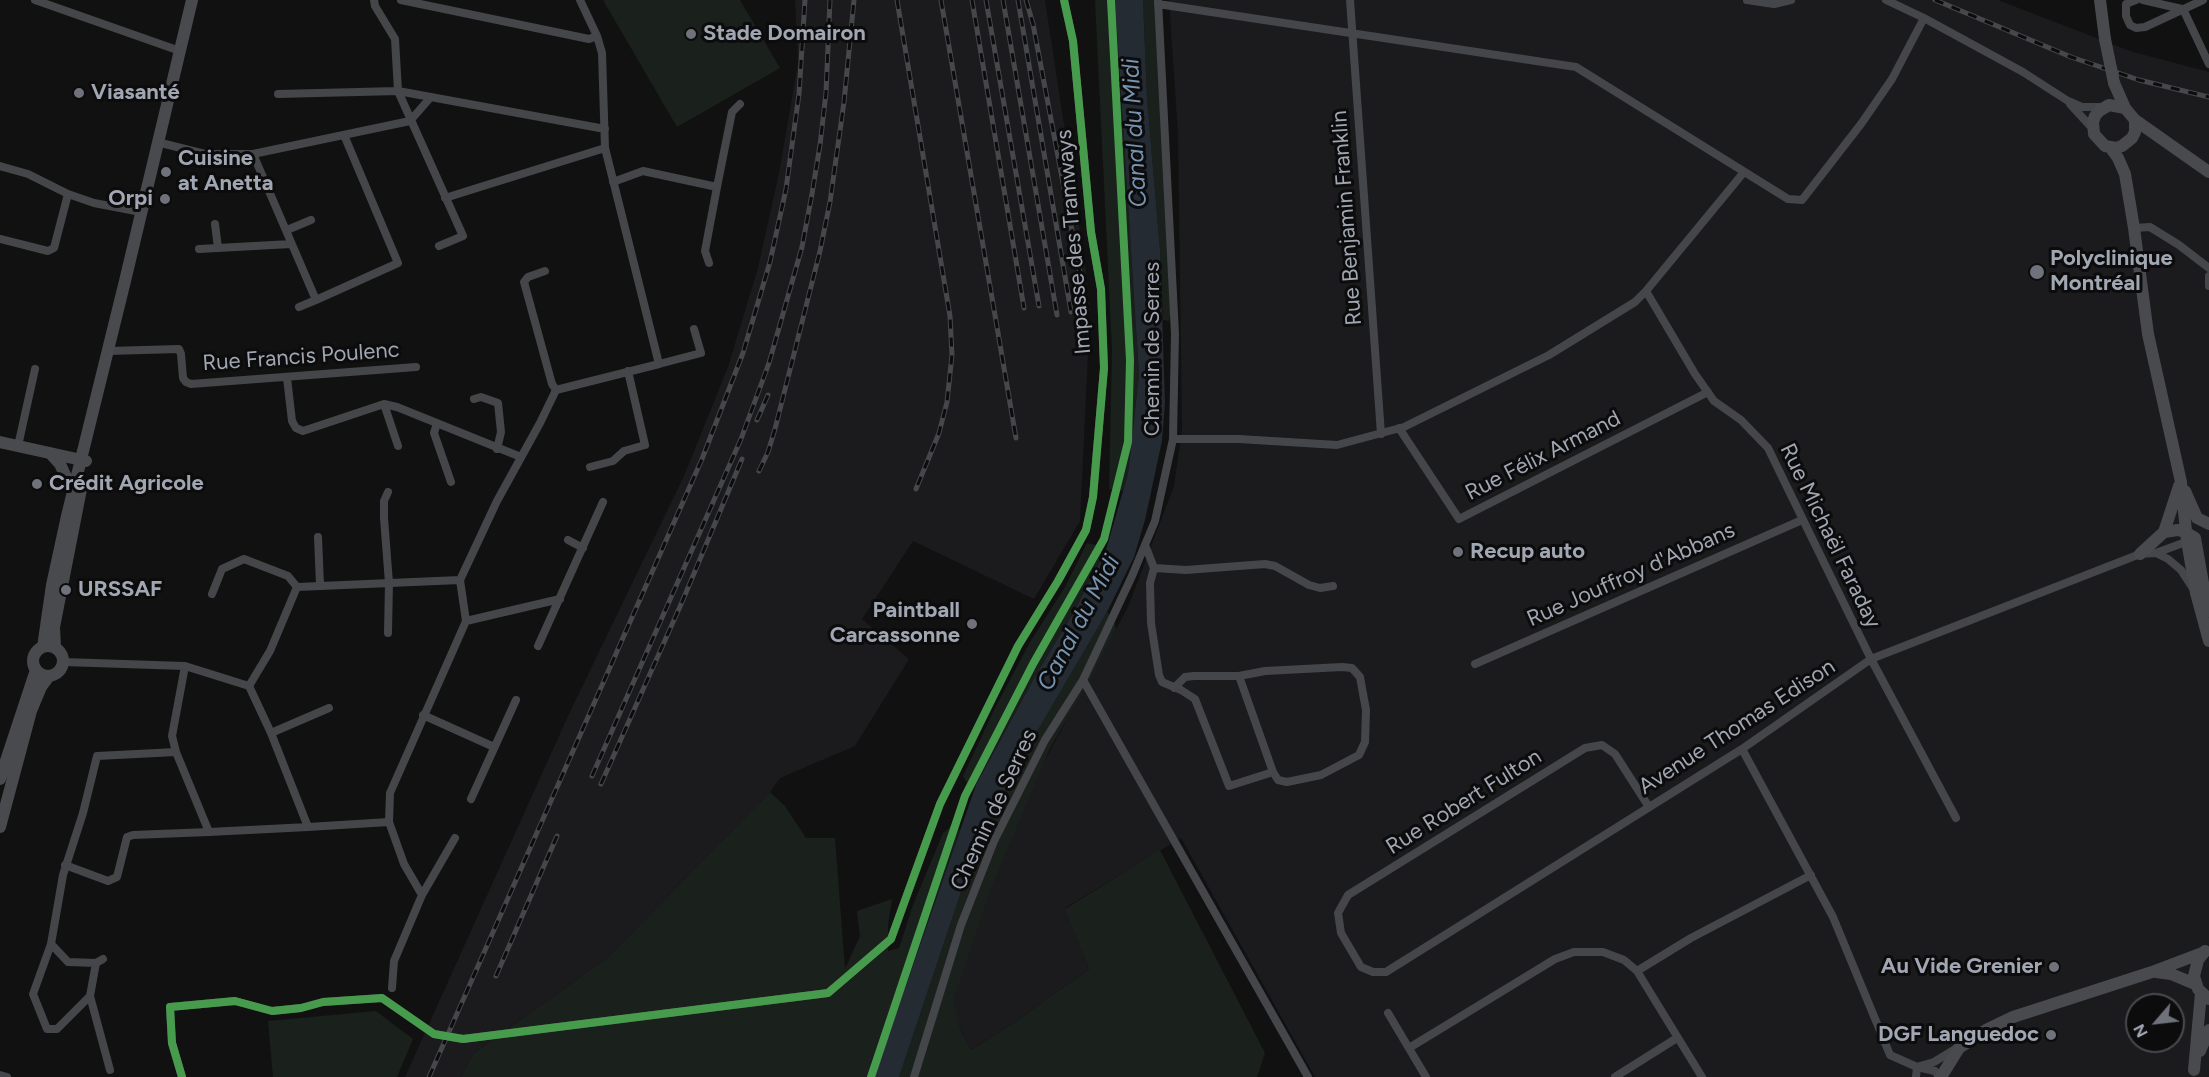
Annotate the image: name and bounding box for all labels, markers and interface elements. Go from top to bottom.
place label: Stade Domairon [703,21,866,47]
marker: Stade Domairon [684,27,698,41]
water label: Canal du Midi [1117,58,1153,208]
place label: Viasanté [91,80,180,106]
marker: Viasanté [72,86,86,100]
street label: Rue Benjamin Franklin [1326,110,1368,326]
street label: Impasse des Tramways [1051,128,1097,356]
place label: Cuisine at Anetta [178,146,273,198]
marker: Cuisine at Anetta [159,165,173,179]
place label: Orpi [108,186,153,212]
marker: Orpi [158,192,172,206]
place label: Polyclinique Montréal [2050,246,2173,298]
street label: Chemin de Serres [1140,262,1166,436]
marker: Polyclinique Montréal [2028,263,2046,281]
street label: Rue Francis Poulenc [202,337,400,377]
street label: Rue Félix Armand [1461,406,1625,506]
street label: Rue Michaël Faraday [1774,439,1886,633]
place label: Crédit Agricole [49,471,204,497]
marker: Crédit Agricole [30,477,44,491]
street label: Rue Jouffroy d'Abbans [1523,517,1739,633]
place label: Recup auto [1470,539,1585,565]
marker: Recup auto [1451,545,1465,559]
water label: Canal du Midi [1031,550,1127,696]
place label: URSSAF [78,577,162,603]
marker: URSSAF [59,583,73,597]
place label: Paintball Carcassonne [830,598,960,650]
marker: Paintball Carcassonne [965,617,979,631]
street label: Avenue Thomas Edison [1634,654,1840,800]
street label: Chemin de Serres [945,725,1043,895]
street label: Rue Robert Fulton [1381,744,1547,860]
place label: Au Vide Grenier [1881,954,2042,980]
marker: Au Vide Grenier [2047,960,2061,974]
north arrow [2125,993,2185,1053]
text: N [2129,1021,2152,1041]
place label: DGF Languedoc [1878,1022,2039,1048]
marker: DGF Languedoc [2044,1028,2058,1042]

